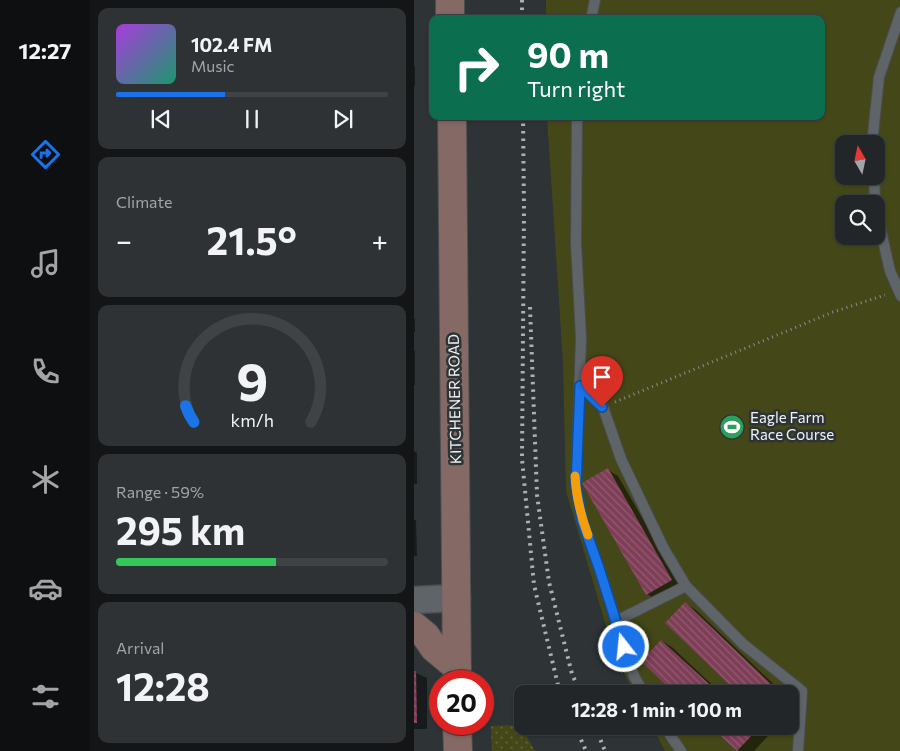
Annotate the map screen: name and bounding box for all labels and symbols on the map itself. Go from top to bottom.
north arrow [835,135,885,185]
street label: KITCHENER ROAD [444,334,464,464]
pin [581,356,623,407]
place label: Eagle Farm Race Course [750,408,834,443]
sports icon: Eagle Farm Race Course [719,414,745,440]
position arrow [597,620,649,672]
speed limit sign: 20 [429,670,494,735]

